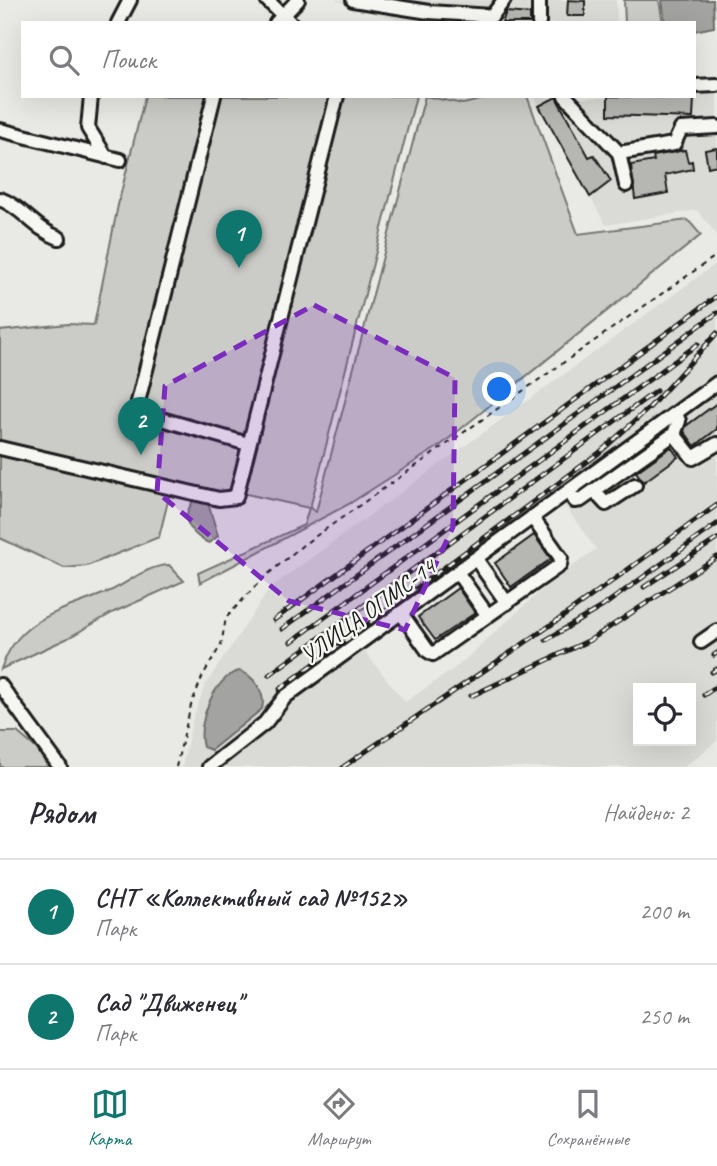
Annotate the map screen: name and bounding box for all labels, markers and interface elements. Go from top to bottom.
search box [21,21,696,98]
icon: search [45,41,83,79]
text: Поиск [101,43,156,76]
pin: 1 [216,210,262,268]
your location [482,372,516,406]
pin: 2 [118,397,164,455]
street label: УЛИЦА ОПМС-14 [295,551,443,670]
map controls [633,683,696,746]
button: locate [633,683,696,746]
text: Рядом [28,794,95,832]
text: Найдено: 2 [603,798,689,827]
text: СНТ «Коллективный сад №152» [95,881,408,914]
text: 1 [46,897,56,926]
text: 200 m [640,897,689,926]
text: Парк [95,914,136,943]
text: Сад "Движенец" [95,986,242,1019]
text: 2 [46,1002,56,1031]
text: 250 m [640,1002,689,1031]
text: Парк [95,1019,136,1048]
tab: Карта [88,1085,131,1151]
tab: Маршрут [308,1085,370,1151]
tab: Сохранённые [546,1085,629,1151]

